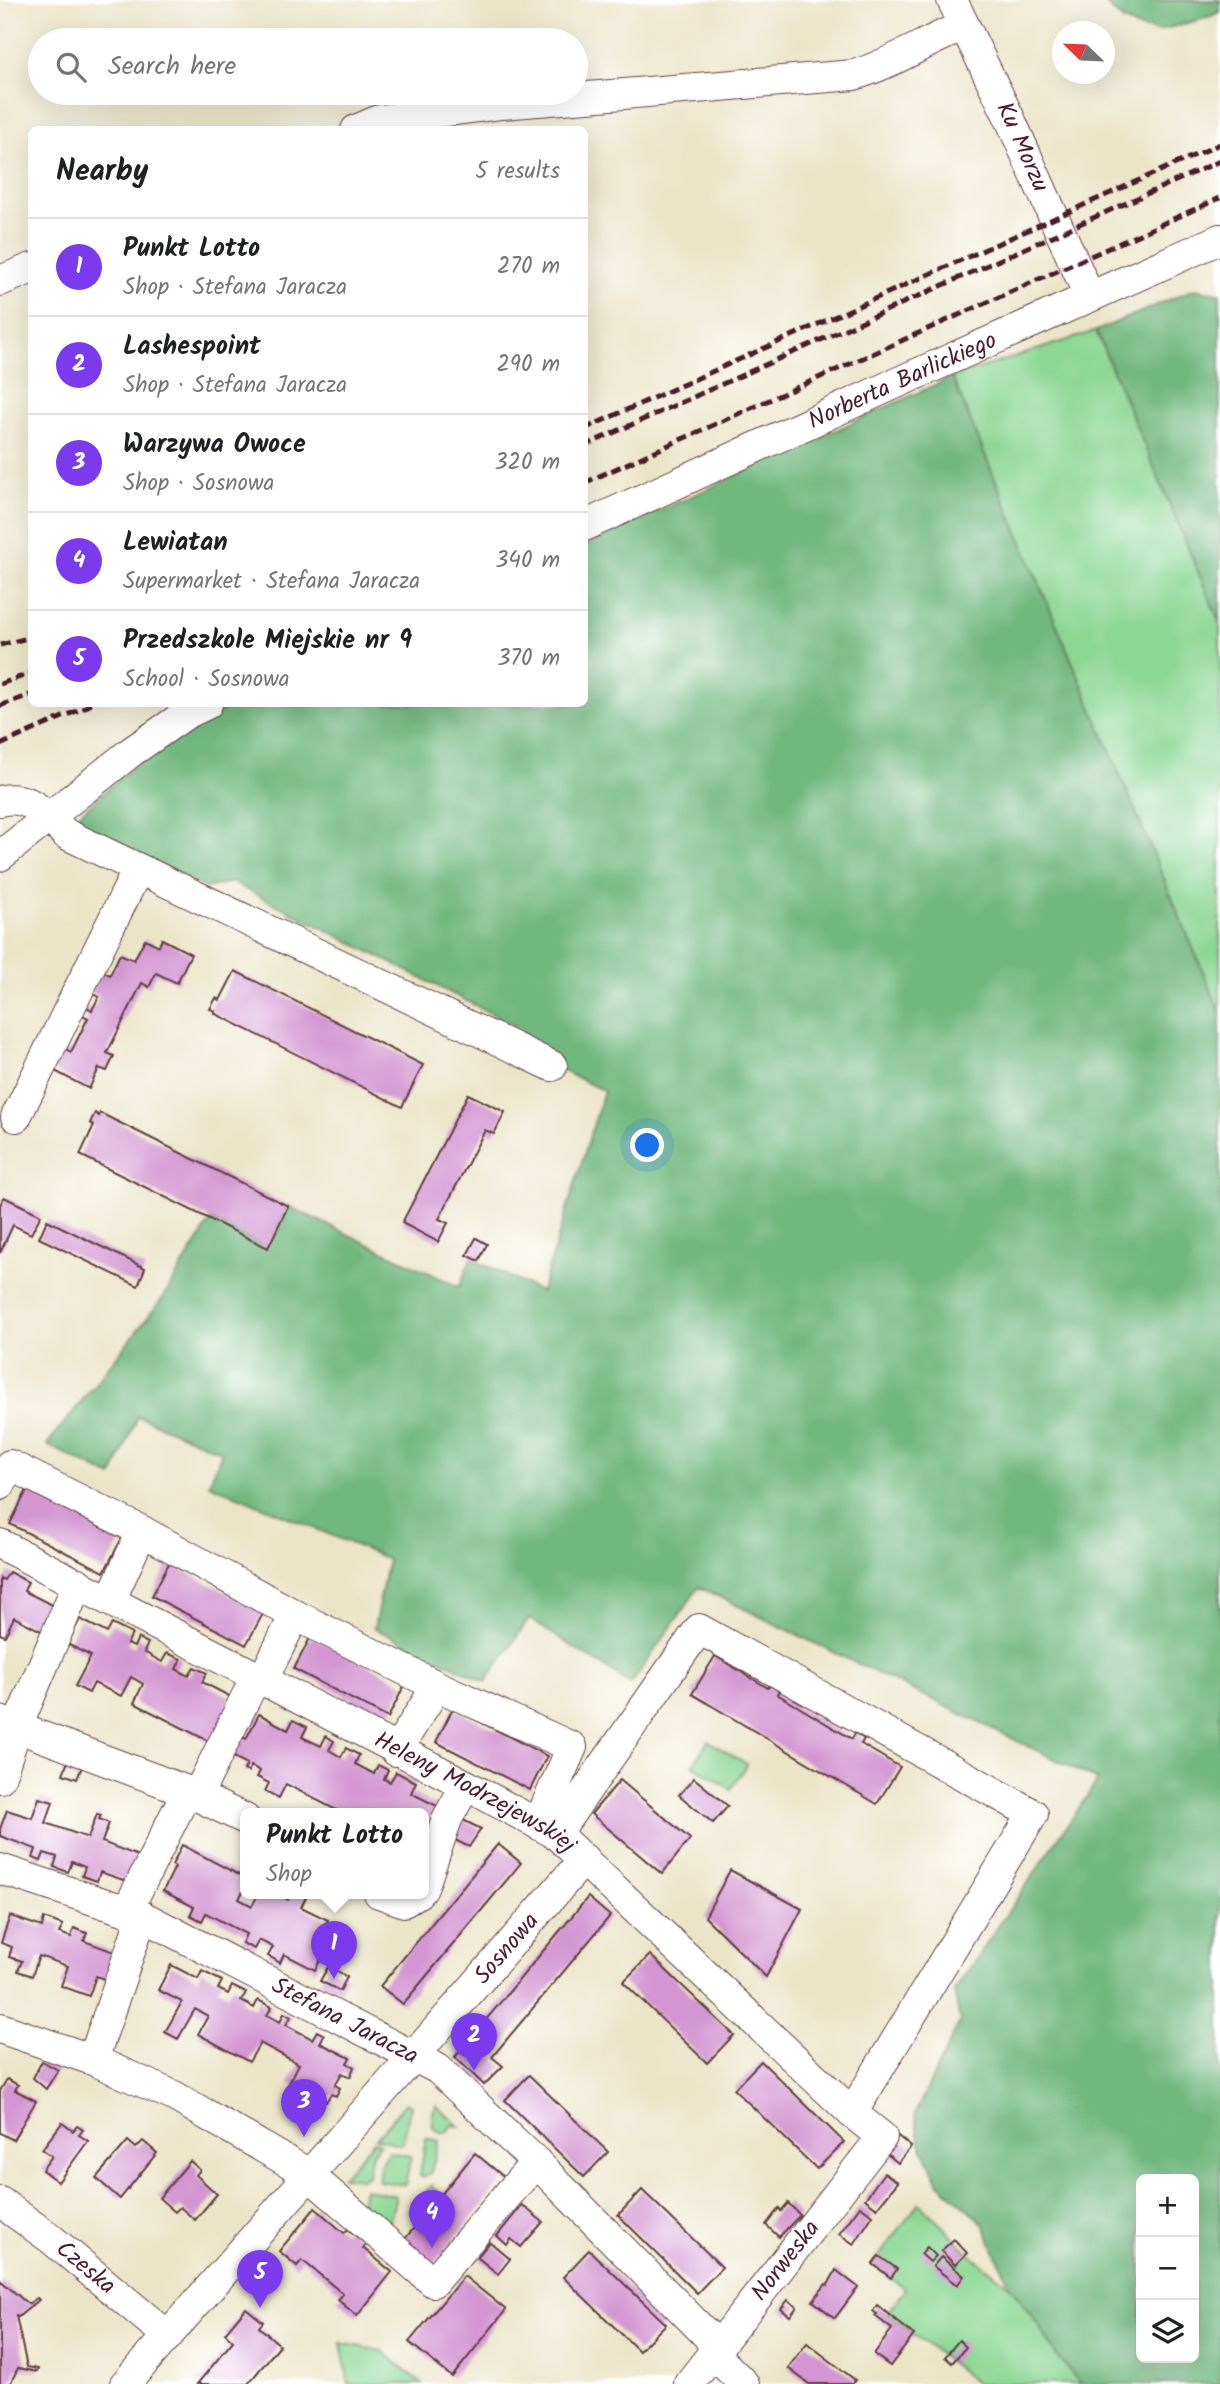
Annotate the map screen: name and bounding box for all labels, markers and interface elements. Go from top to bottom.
north arrow [1052,21,1115,84]
search box [28,28,588,105]
text: Search here [108,46,236,88]
icon: search [52,48,90,86]
street label: Ku Morzu [985,95,1060,199]
text: Nearby [56,148,148,196]
text: 5 results [475,154,560,190]
text: Punkt Lotto [123,228,260,270]
text: 1 [76,249,82,285]
text: 270 m [497,249,560,285]
text: Shop · Stefana Jaracza [123,270,347,306]
street label: Norberta Barlickiego [802,321,1003,440]
text: Lashespoint [123,326,261,368]
text: 2 [72,347,86,383]
text: 290 m [496,347,560,383]
text: Shop · Stefana Jaracza [123,368,347,404]
text: Warzywa Owoce [123,424,306,466]
text: 3 [73,445,85,481]
text: 320 m [494,445,560,481]
text: Shop · Sosnowa [123,466,274,502]
text: Lewiatan [123,522,228,564]
text: 4 [73,543,85,579]
text: 340 m [495,543,560,579]
text: Supermarket · Stefana Jaracza [123,564,420,600]
text: Przedszkole Miejskie nr 9 [123,620,412,662]
text: 5 [73,641,85,677]
text: 370 m [497,641,560,677]
text: School · Sosnowa [123,662,290,698]
your location [630,1128,664,1162]
street label: Heleny Modrzejewskiej [367,1721,586,1864]
popup [240,1808,429,1899]
text: Punkt Lotto [266,1815,403,1857]
text: Shop [266,1857,312,1893]
street label: Sosnowa [464,1904,549,1993]
pin: 1 [311,1921,357,1979]
street label: Stefana Jaracza [264,1967,425,2075]
pin: 2 [451,2013,497,2071]
pin: 3 [281,2079,327,2137]
map controls [1136,2174,1199,2363]
button: + [1136,2174,1199,2237]
pin: 4 [409,2190,455,2248]
street label: Norweska [741,2212,831,2310]
street label: Czeska [47,2231,125,2305]
button: − [1136,2237,1199,2300]
pin: 5 [237,2250,283,2308]
button: layers [1136,2300,1199,2363]

